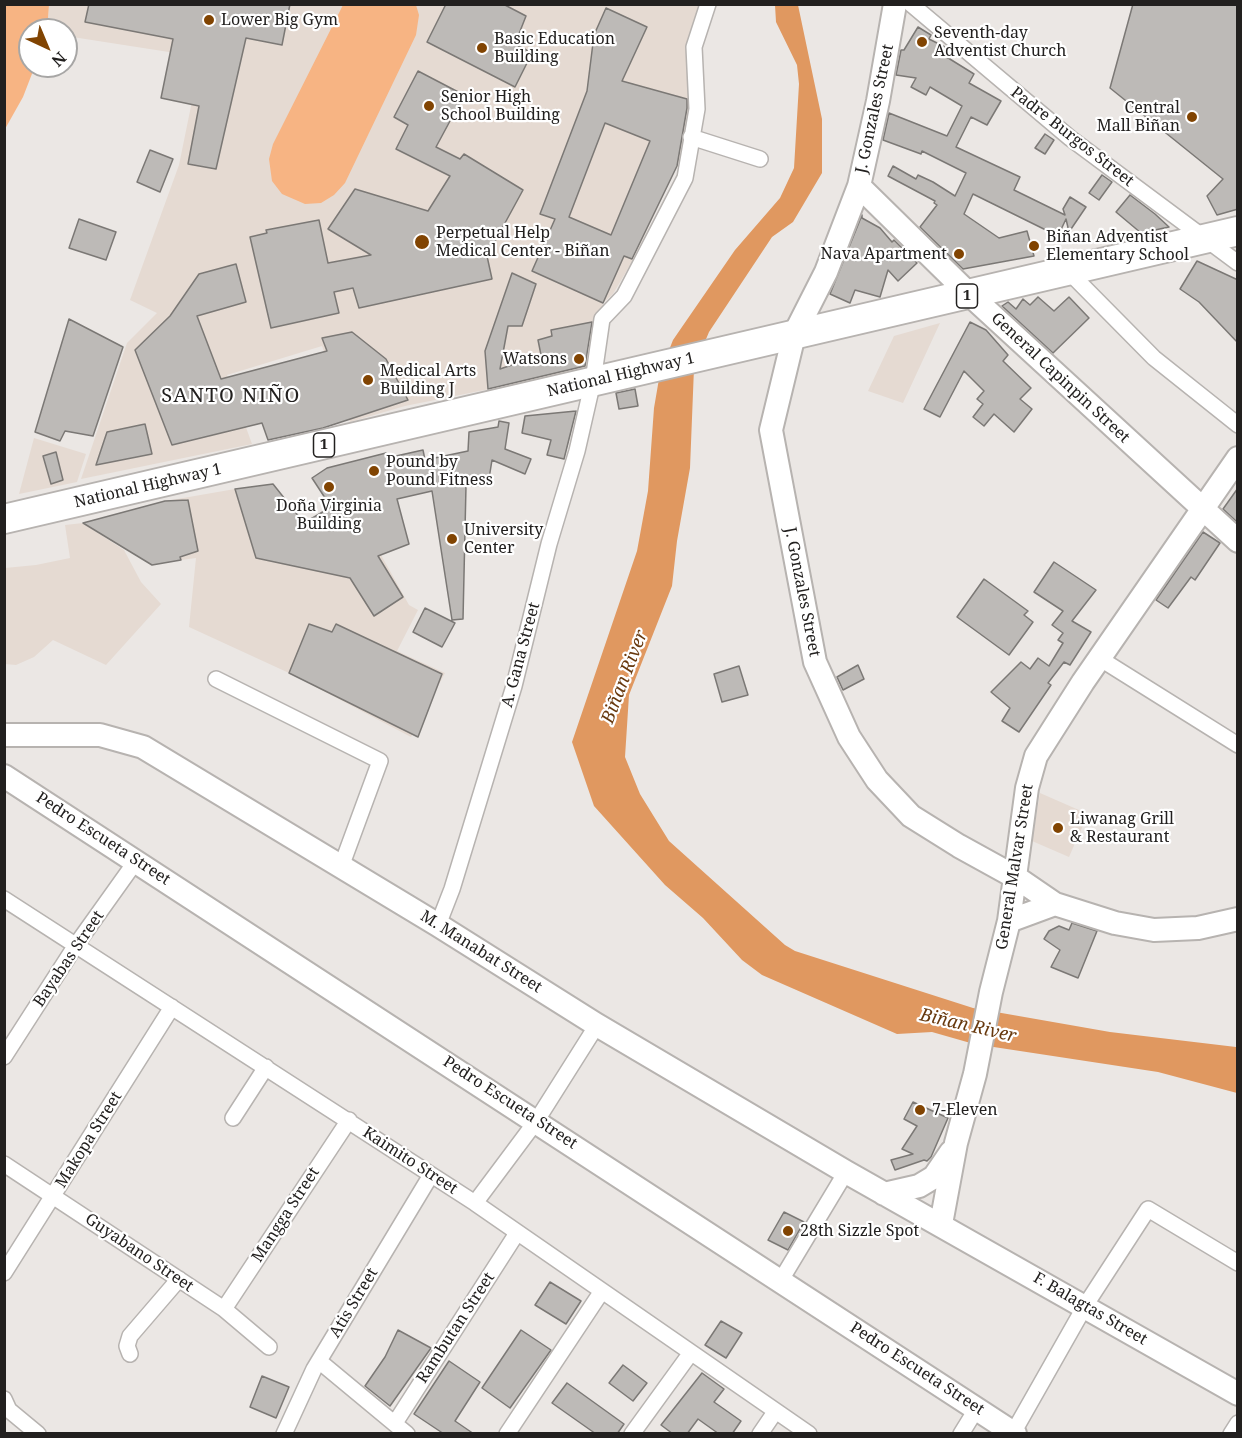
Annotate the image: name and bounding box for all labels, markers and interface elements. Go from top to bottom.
place label: Lower Big Gym [221,10,338,30]
marker: Lower Big Gym [202,13,216,27]
north arrow [18,18,78,78]
place label: Seventh-day Adventist Church [934,23,1066,61]
place label: Basic Education Building [494,29,615,67]
marker: Seventh-day Adventist Church [915,35,929,49]
marker: Basic Education Building [475,41,489,55]
street label: J. Gonzales Street [852,43,898,175]
text: N [47,47,71,72]
street label: Padre Burgos Street [1007,83,1137,191]
place label: Senior High School Building [441,87,560,125]
place label: Central Mall Biñan [1097,98,1180,136]
marker: Senior High School Building [422,99,436,113]
marker: Central Mall Biñan [1185,110,1199,124]
place label: Perpetual Help Medical Center - Biñan [436,223,609,261]
place label: Biñan Adventist Elementary School [1046,227,1189,265]
marker: Perpetual Help Medical Center - Biñan [413,233,431,251]
marker: Biñan Adventist Elementary School [1027,239,1041,253]
place label: Nava Apartment [820,244,947,264]
marker: Nava Apartment [952,247,966,261]
road number: 1 [956,284,978,308]
street label: General Capinpin Street [987,309,1133,447]
place label: Watsons [503,349,567,369]
street label: National Highway 1 [545,349,697,401]
marker: Watsons [572,352,586,366]
place label: Medical Arts Building J [380,361,476,399]
marker: Medical Arts Building J [361,373,375,387]
district label: SANTO NIÑO [161,384,301,408]
road number: 1 [314,433,334,457]
place label: Pound by Pound Fitness [386,452,493,490]
street label: National Highway 1 [72,460,224,512]
marker: Pound by Pound Fitness [367,464,381,478]
marker: Doña Virginia Building [322,480,336,494]
place label: Doña Virginia Building [276,496,382,534]
place label: University Center [464,520,543,558]
street label: J. Gonzales Street [780,526,824,658]
marker: University Center [445,532,459,546]
street label: A. Gana Street [498,600,544,710]
water label: Biñan River [597,627,653,727]
street label: General Malvar Street [992,783,1038,951]
street label: Pedro Escueta Street [32,788,174,890]
place label: Liwanag Grill & Restaurant [1070,809,1174,847]
marker: Liwanag Grill & Restaurant [1051,821,1065,835]
street label: Bayabas Street [30,907,108,1011]
street label: M. Manabat Street [417,907,545,997]
water label: Biñan River [918,1004,1018,1048]
street label: Pedro Escueta Street [439,1052,581,1154]
street label: Makopa Street [52,1088,126,1192]
place label: 7-Eleven [932,1100,998,1120]
marker: 7-Eleven [913,1103,927,1117]
street label: Kaimito Street [359,1123,461,1199]
street label: Mangga Street [248,1164,324,1266]
street label: Guyabano Street [81,1210,197,1296]
place label: 28th Sizzle Spot [800,1221,919,1241]
marker: 28th Sizzle Spot [781,1224,795,1238]
street label: Atis Street [326,1265,382,1341]
street label: Rambutan Street [413,1269,499,1387]
street label: F. Balagtas Street [1030,1269,1150,1349]
street label: Pedro Escueta Street [846,1318,988,1420]

